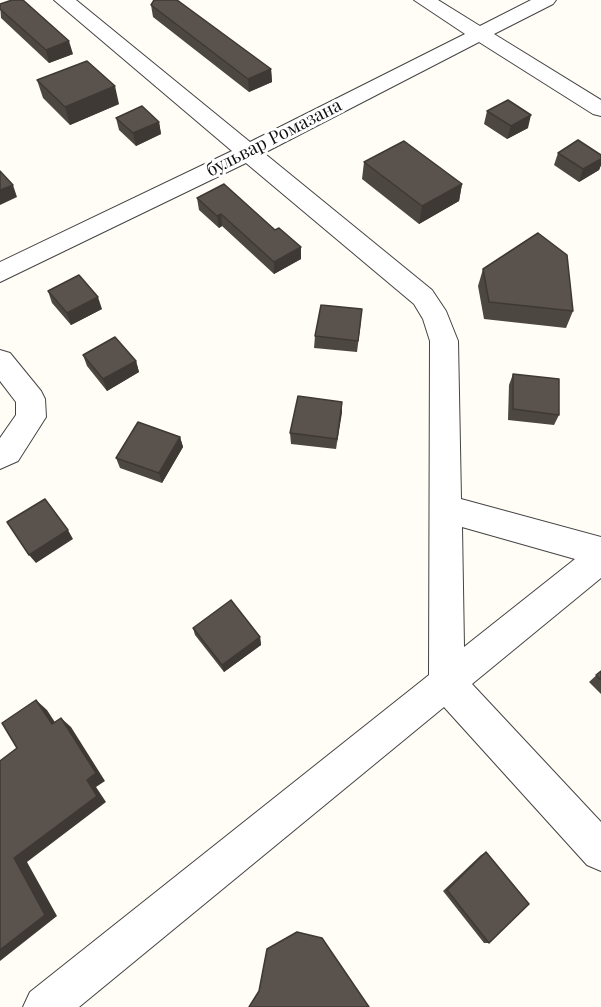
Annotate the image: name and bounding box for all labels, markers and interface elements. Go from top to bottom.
street label: бульвар Ромазана [203,94,345,182]

